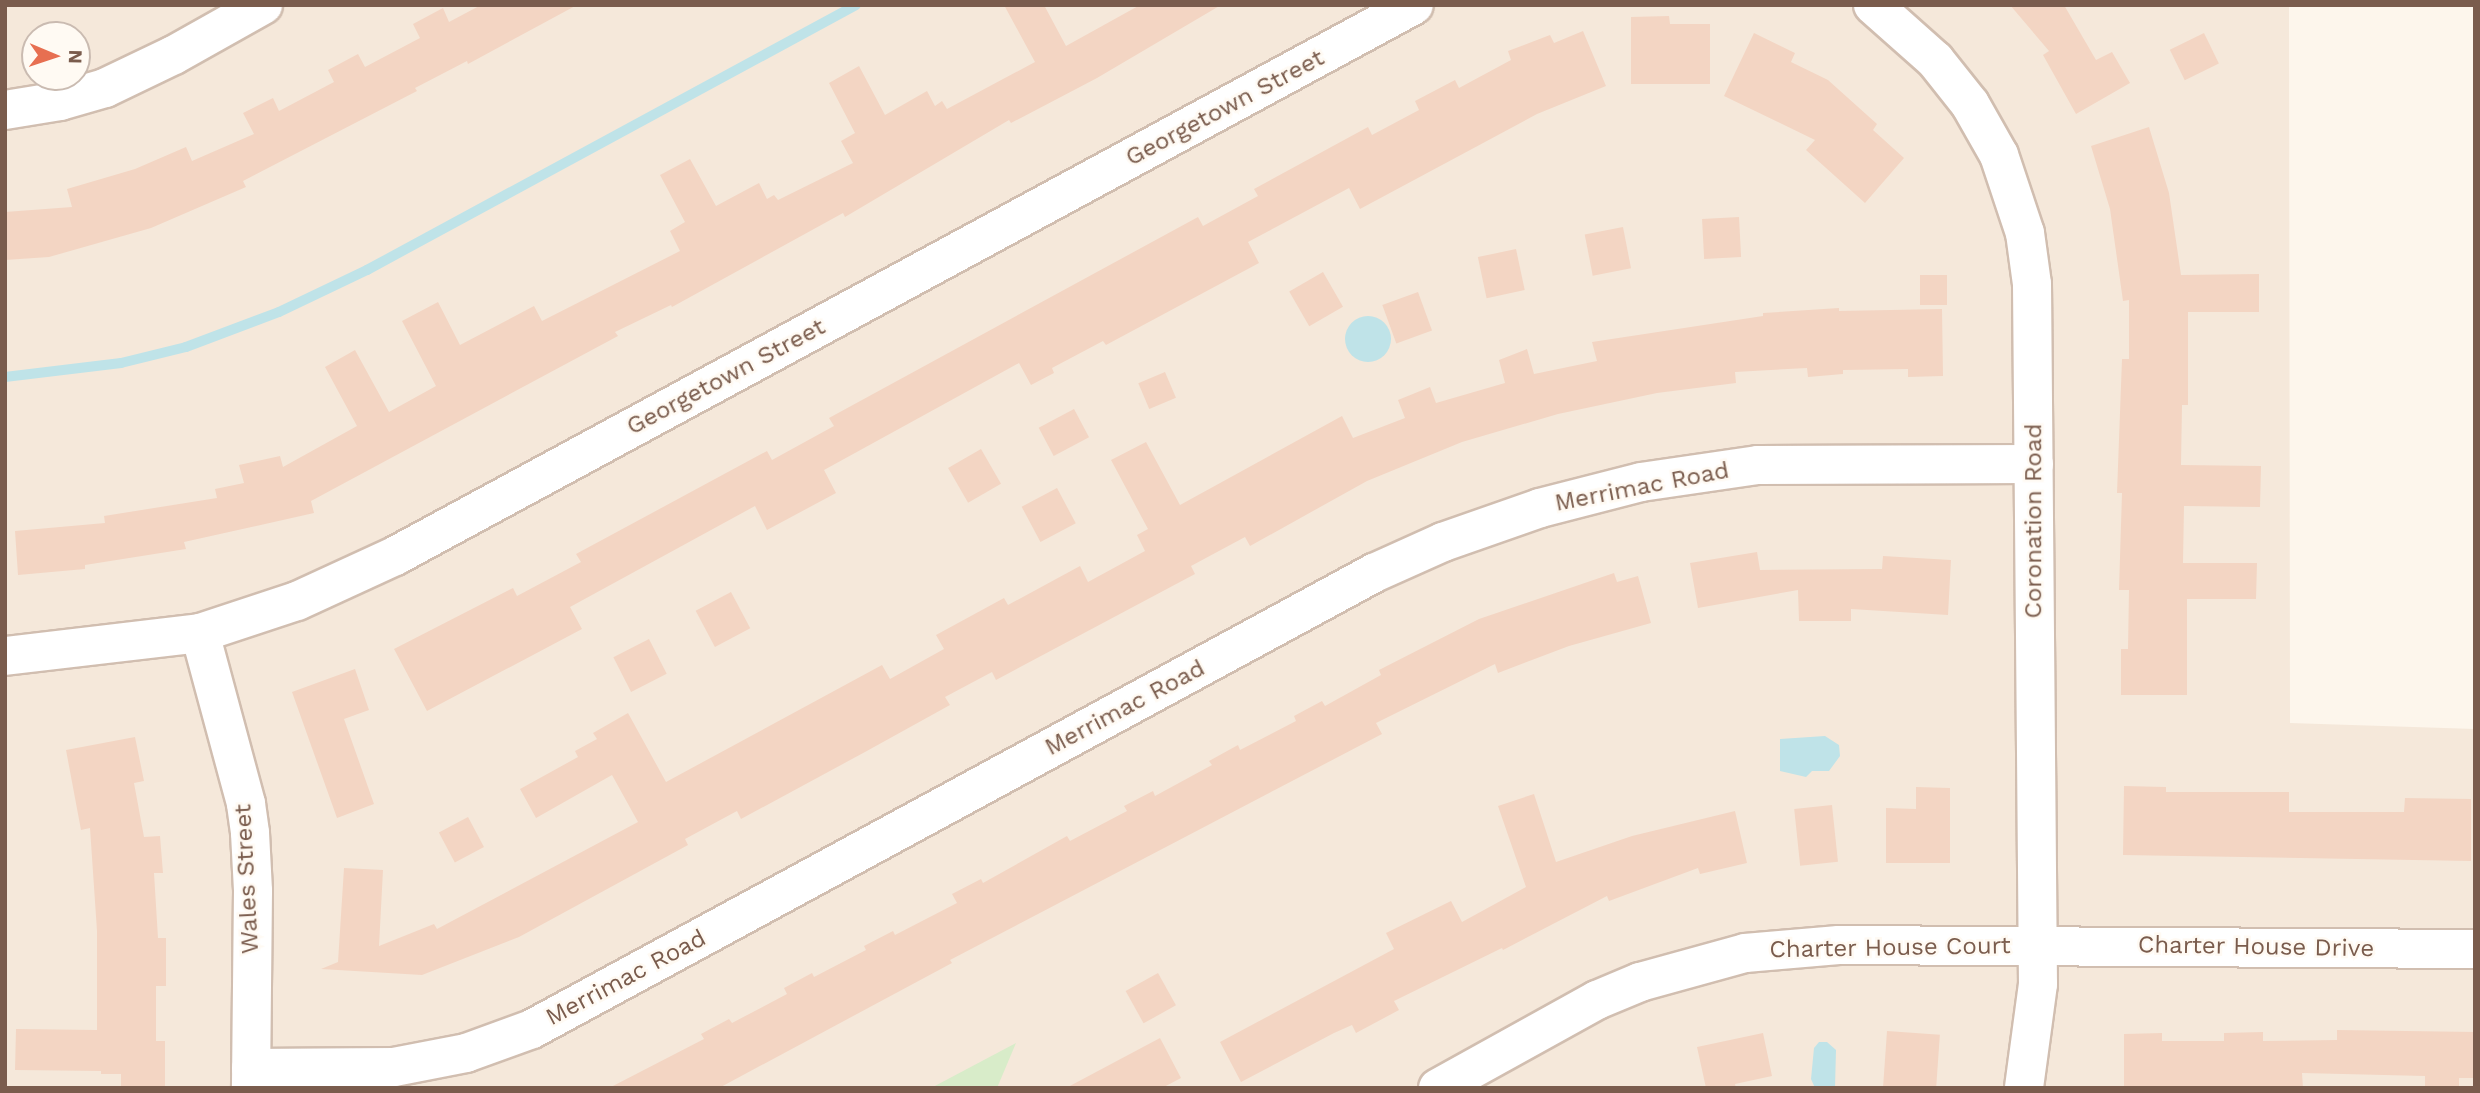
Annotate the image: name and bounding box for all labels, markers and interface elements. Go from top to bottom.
north arrow [21,21,91,91]
street label: Georgetown Street [1121,44,1329,172]
text: N [64,49,87,64]
street label: Georgetown Street [622,313,830,441]
street label: Coronation Road [2020,423,2048,619]
street label: Merrimac Road [1552,456,1732,518]
street label: Merrimac Road [1040,654,1210,762]
street label: Wales Street [229,803,265,955]
street label: Merrimac Road [541,924,711,1032]
street label: Charter House Court [1769,931,2011,965]
street label: Charter House Drive [2137,931,2375,963]

